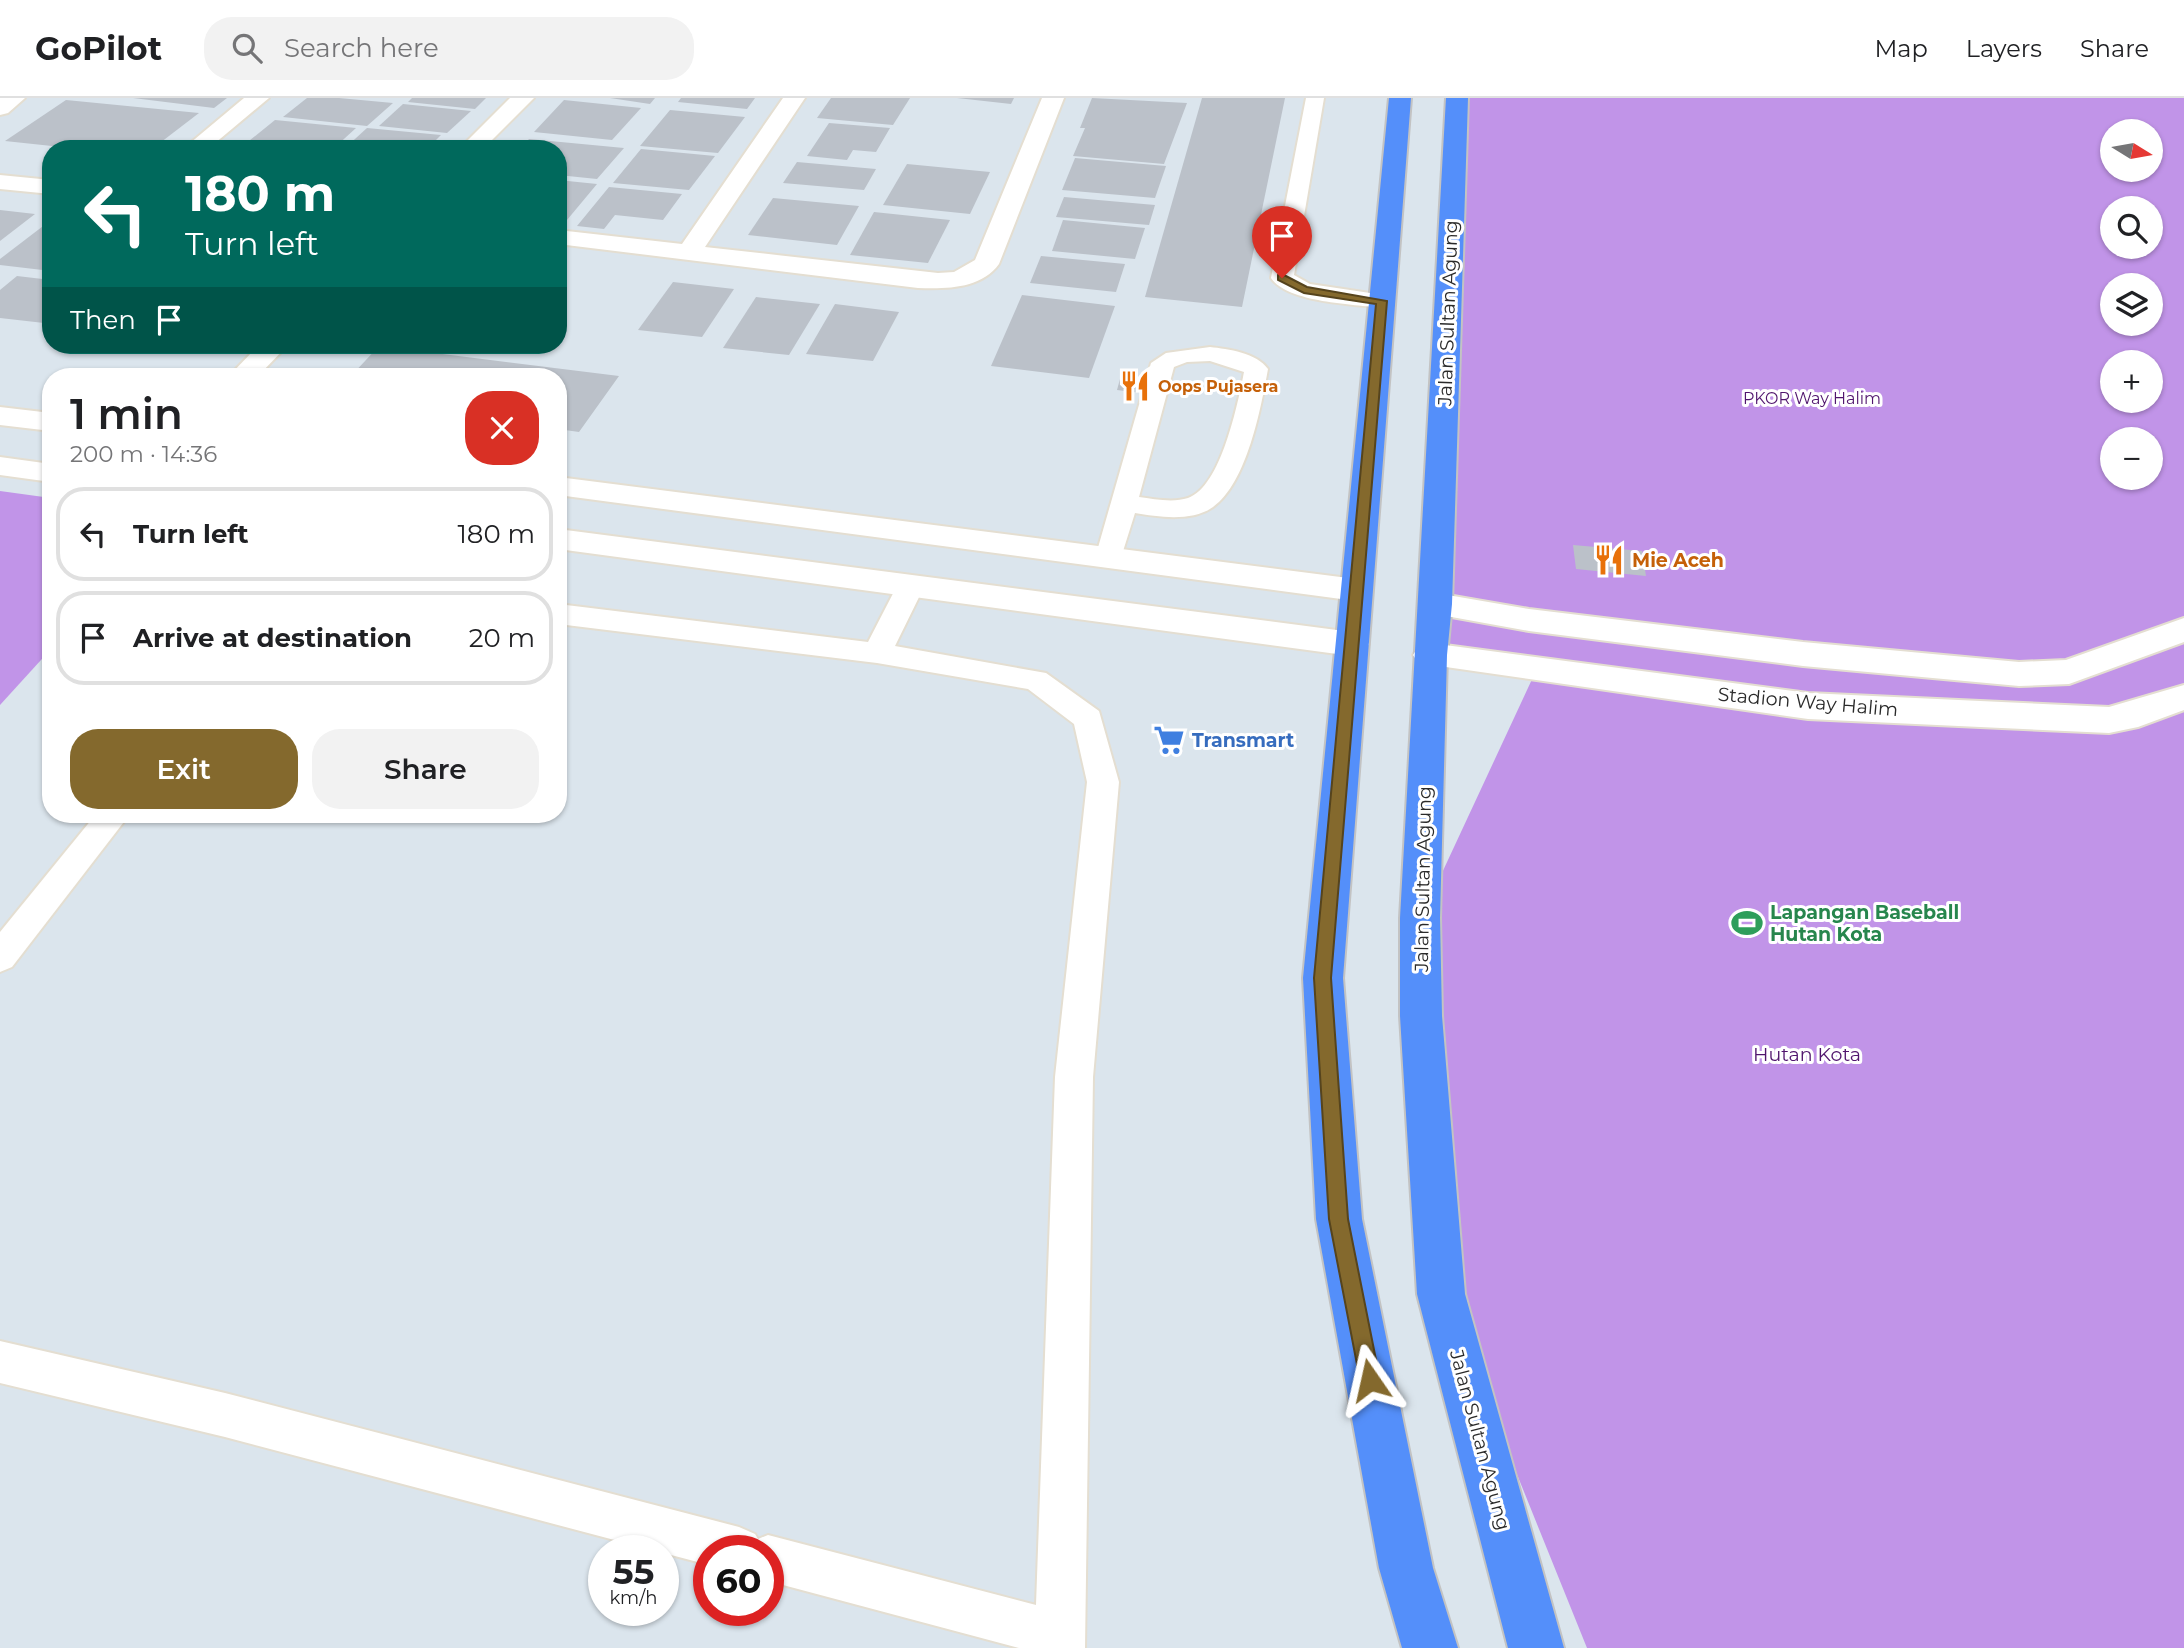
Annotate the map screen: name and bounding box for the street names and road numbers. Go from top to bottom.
street label: Jalan Sultan Agung [1433,220,1463,407]
street label: Stadion Way Halim [1717,683,1899,721]
street label: Jalan Sultan Agung [1410,786,1436,973]
street label: Jalan Sultan Agung [1445,1346,1515,1533]

